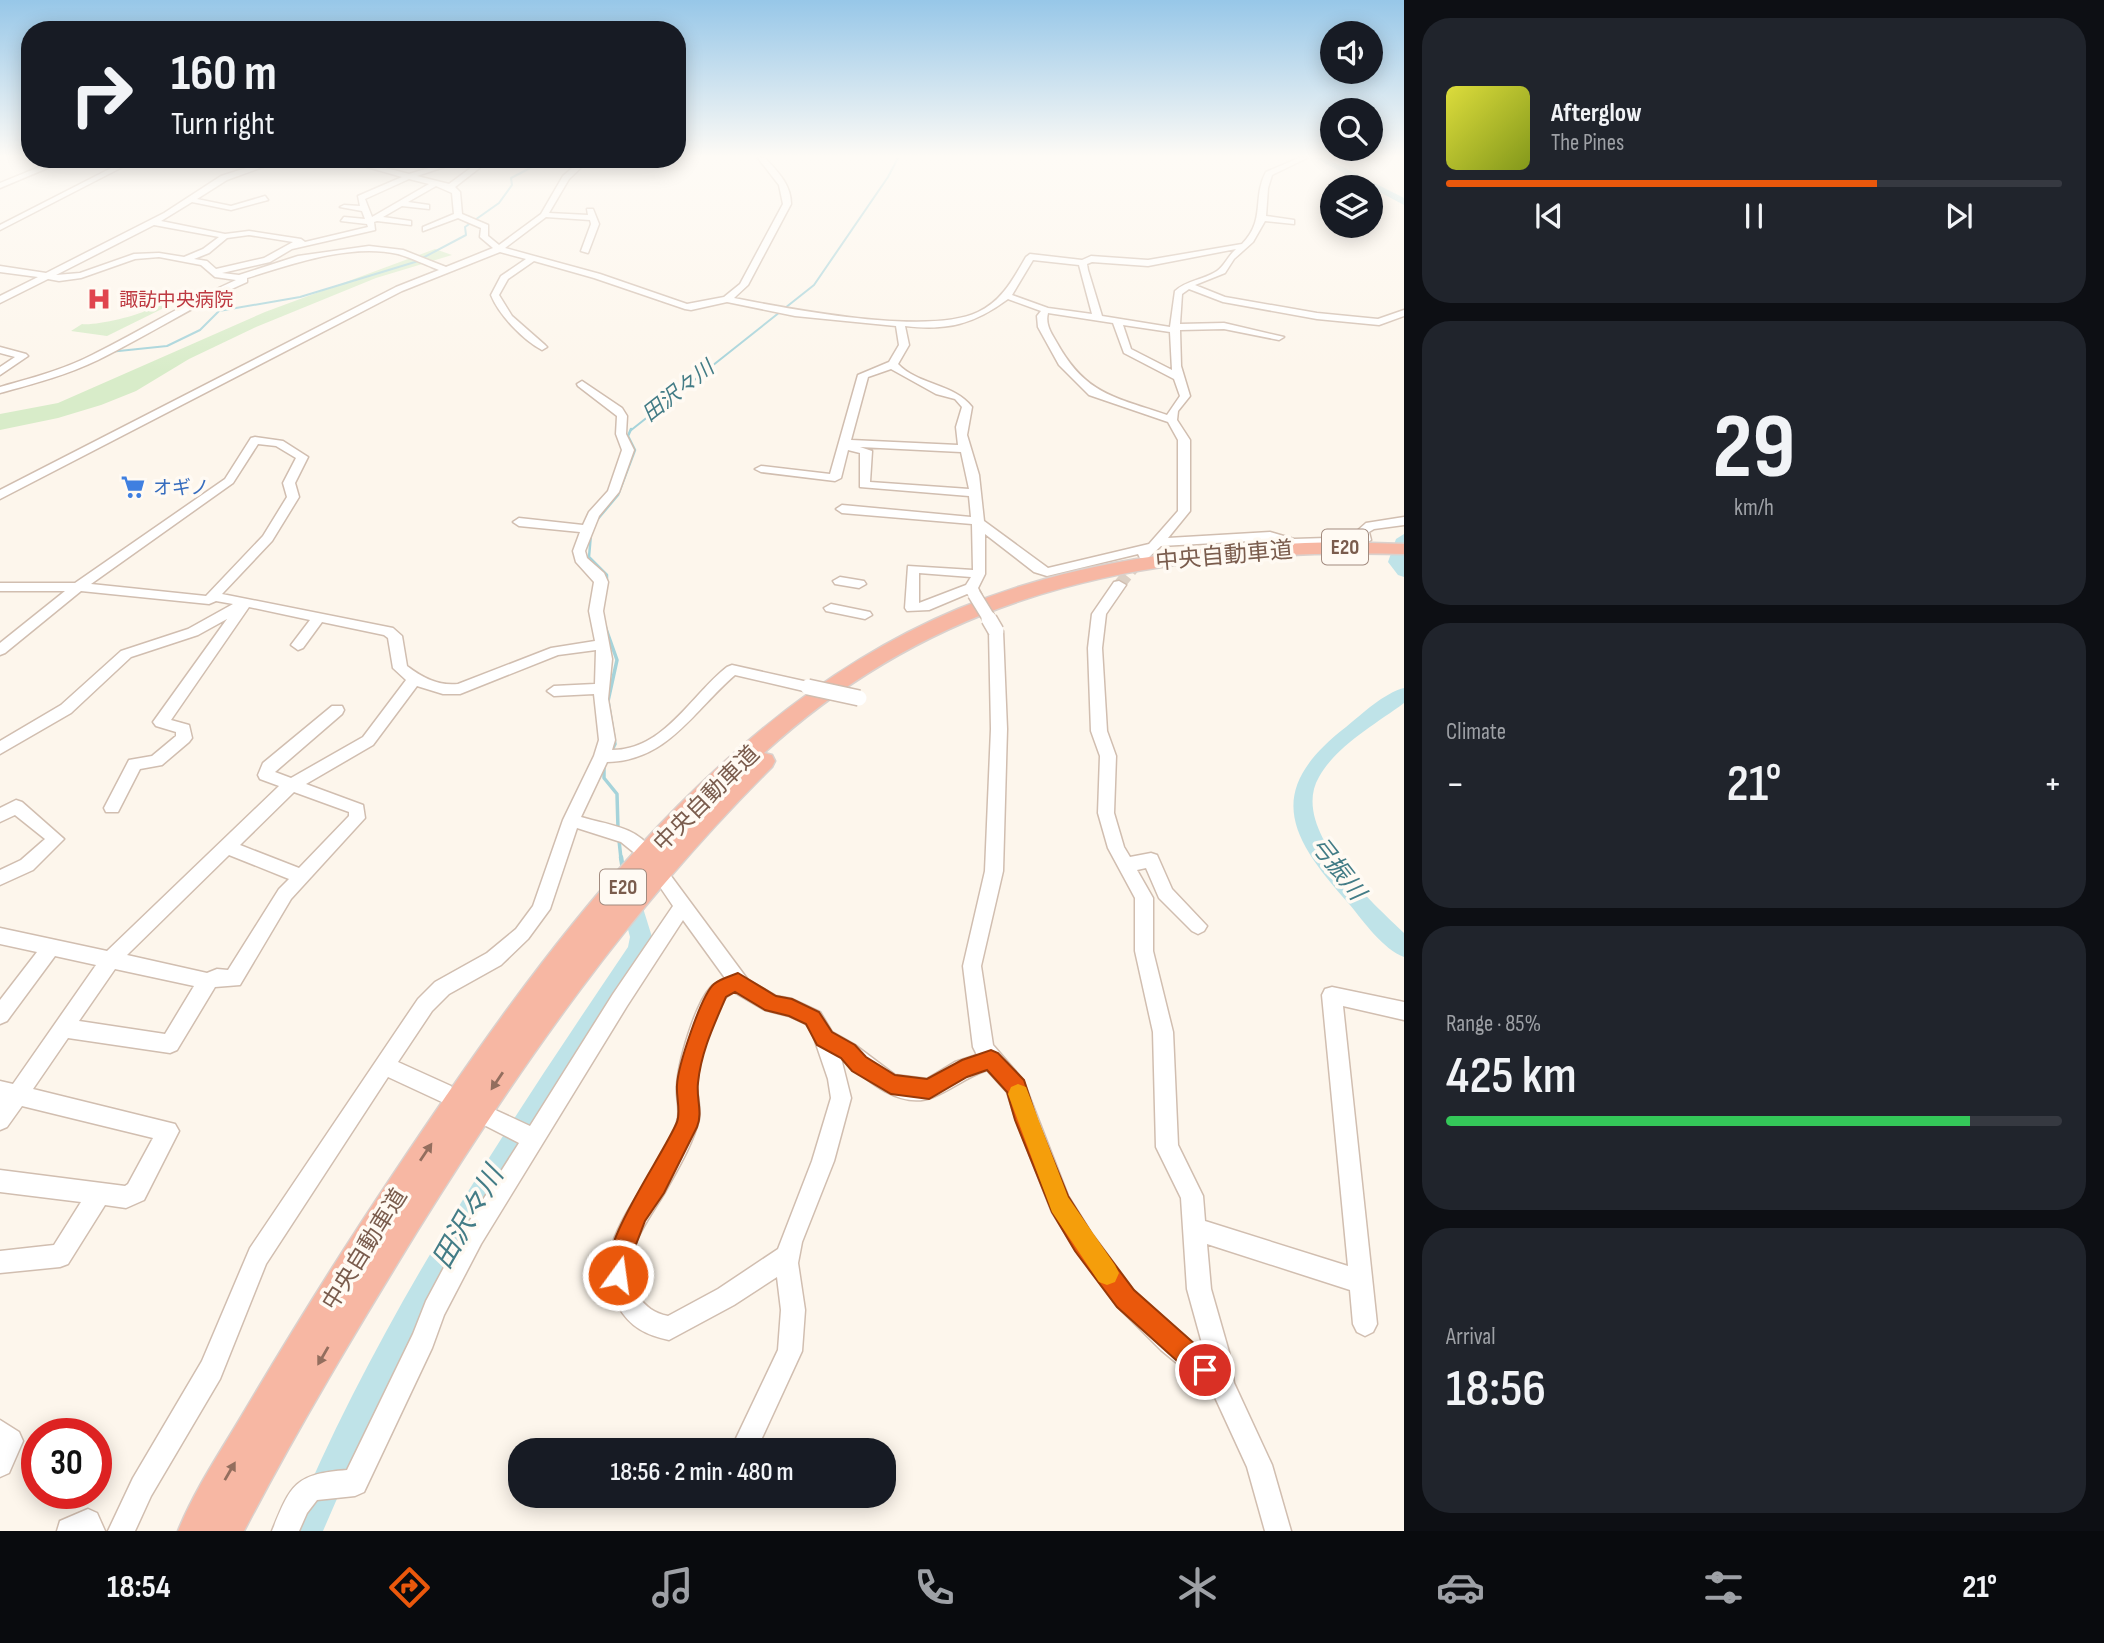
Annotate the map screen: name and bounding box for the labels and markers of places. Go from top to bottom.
hospital icon: 諏訪中央病院 [85,285,113,313]
place label: 諏訪中央病院 [119,289,233,312]
supermarket icon: オギノ [119,473,147,501]
place label: オギノ [153,477,209,500]
pin [1175,1340,1235,1400]

